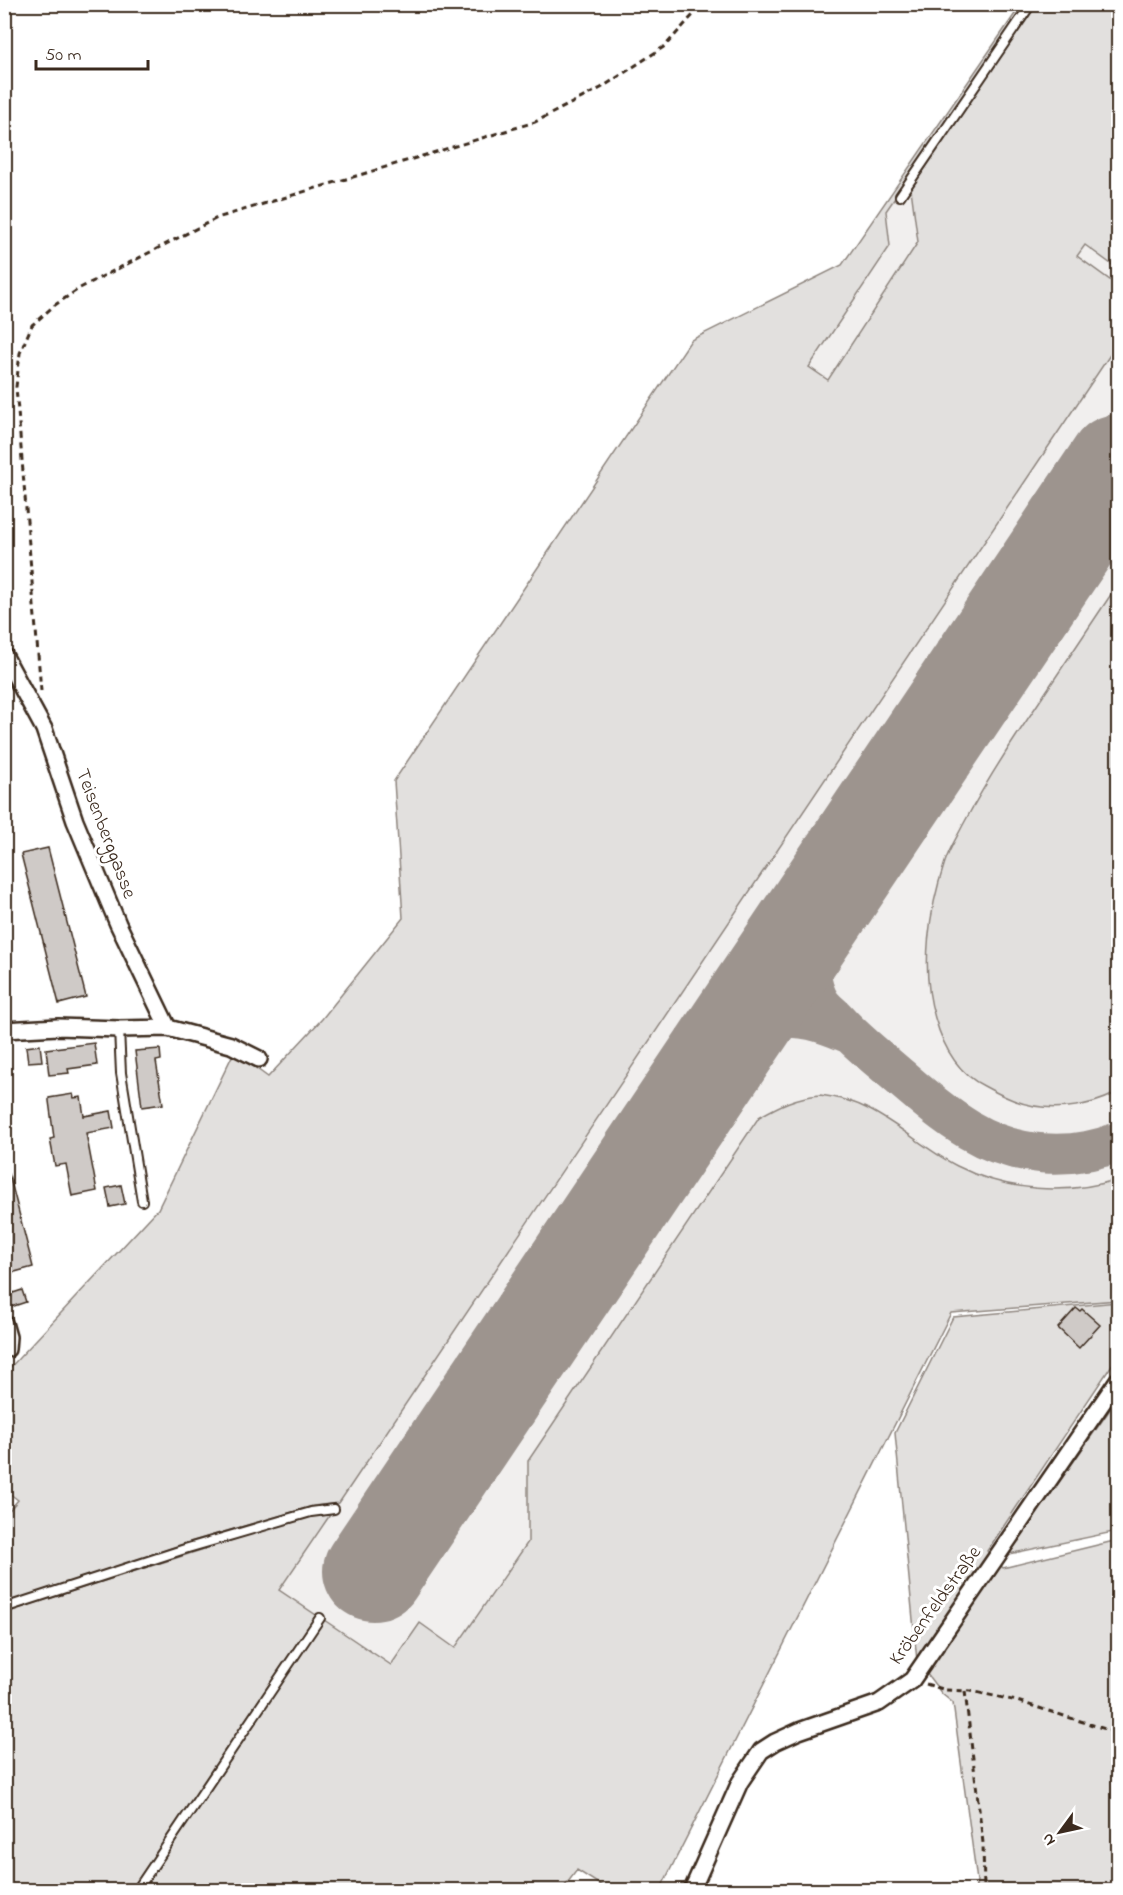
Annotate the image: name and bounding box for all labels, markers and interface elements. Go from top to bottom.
scale bar [36,33,148,71]
text: 50 m [45,43,82,69]
street label: Teisenberggasse [66,765,143,903]
street label: Kröbenfeldstraße [883,1540,989,1672]
north arrow [1030,1802,1090,1862]
text: N [1036,1828,1062,1850]

